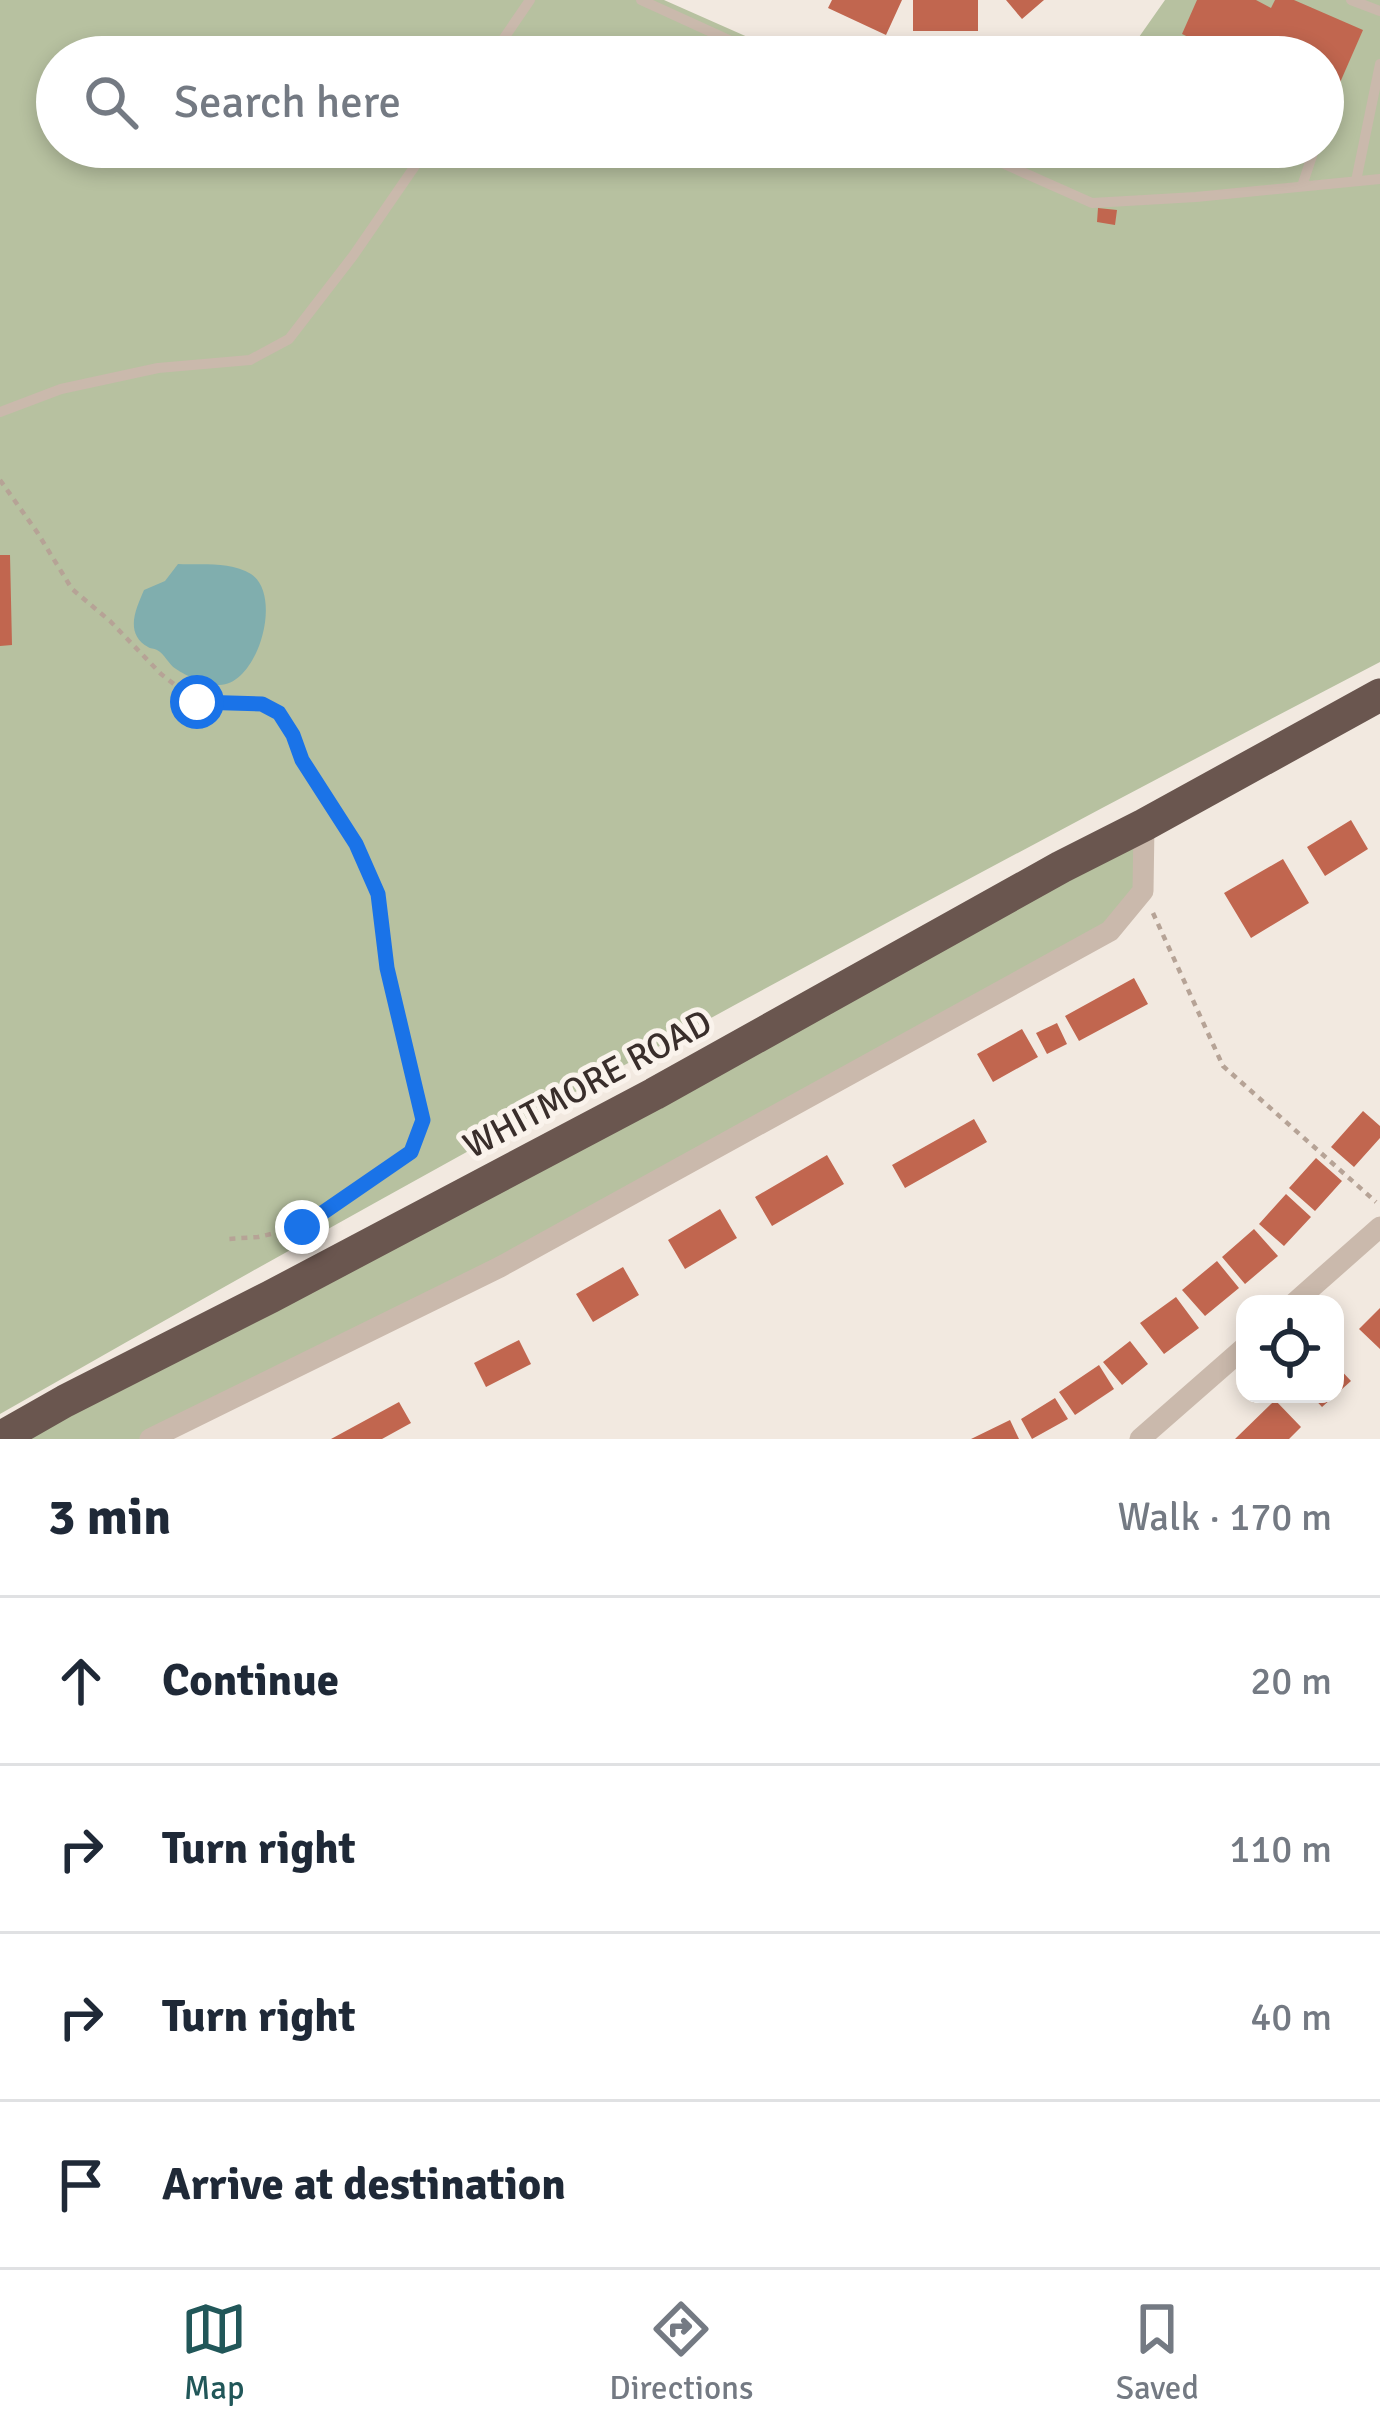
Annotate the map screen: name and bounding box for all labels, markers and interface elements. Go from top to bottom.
search box [36,36,1344,168]
icon: search [78,69,144,135]
text: Search here [174,75,401,130]
route start [170,675,224,729]
street label: WHITMORE ROAD [456,1000,720,1169]
route end [275,1200,329,1254]
map controls [1236,1295,1344,1403]
button: locate [1236,1295,1344,1403]
text: 3 min [48,1486,171,1549]
text: Walk · 170 m [1118,1493,1332,1541]
icon: ahead [48,1648,114,1714]
text: Continue [162,1653,339,1708]
text: 20 m [1250,1657,1332,1705]
icon: right [48,1816,114,1882]
text: Turn right [162,1821,356,1876]
text: 110 m [1229,1825,1332,1873]
icon: right [48,1984,114,2050]
text: Turn right [162,1989,356,2044]
text: 40 m [1250,1993,1332,2041]
icon: arrive [48,2152,114,2218]
text: Arrive at destination [162,2157,566,2212]
tab: Map [181,2296,247,2409]
tab: Directions [609,2296,754,2409]
tab: Saved [1116,2296,1199,2409]

